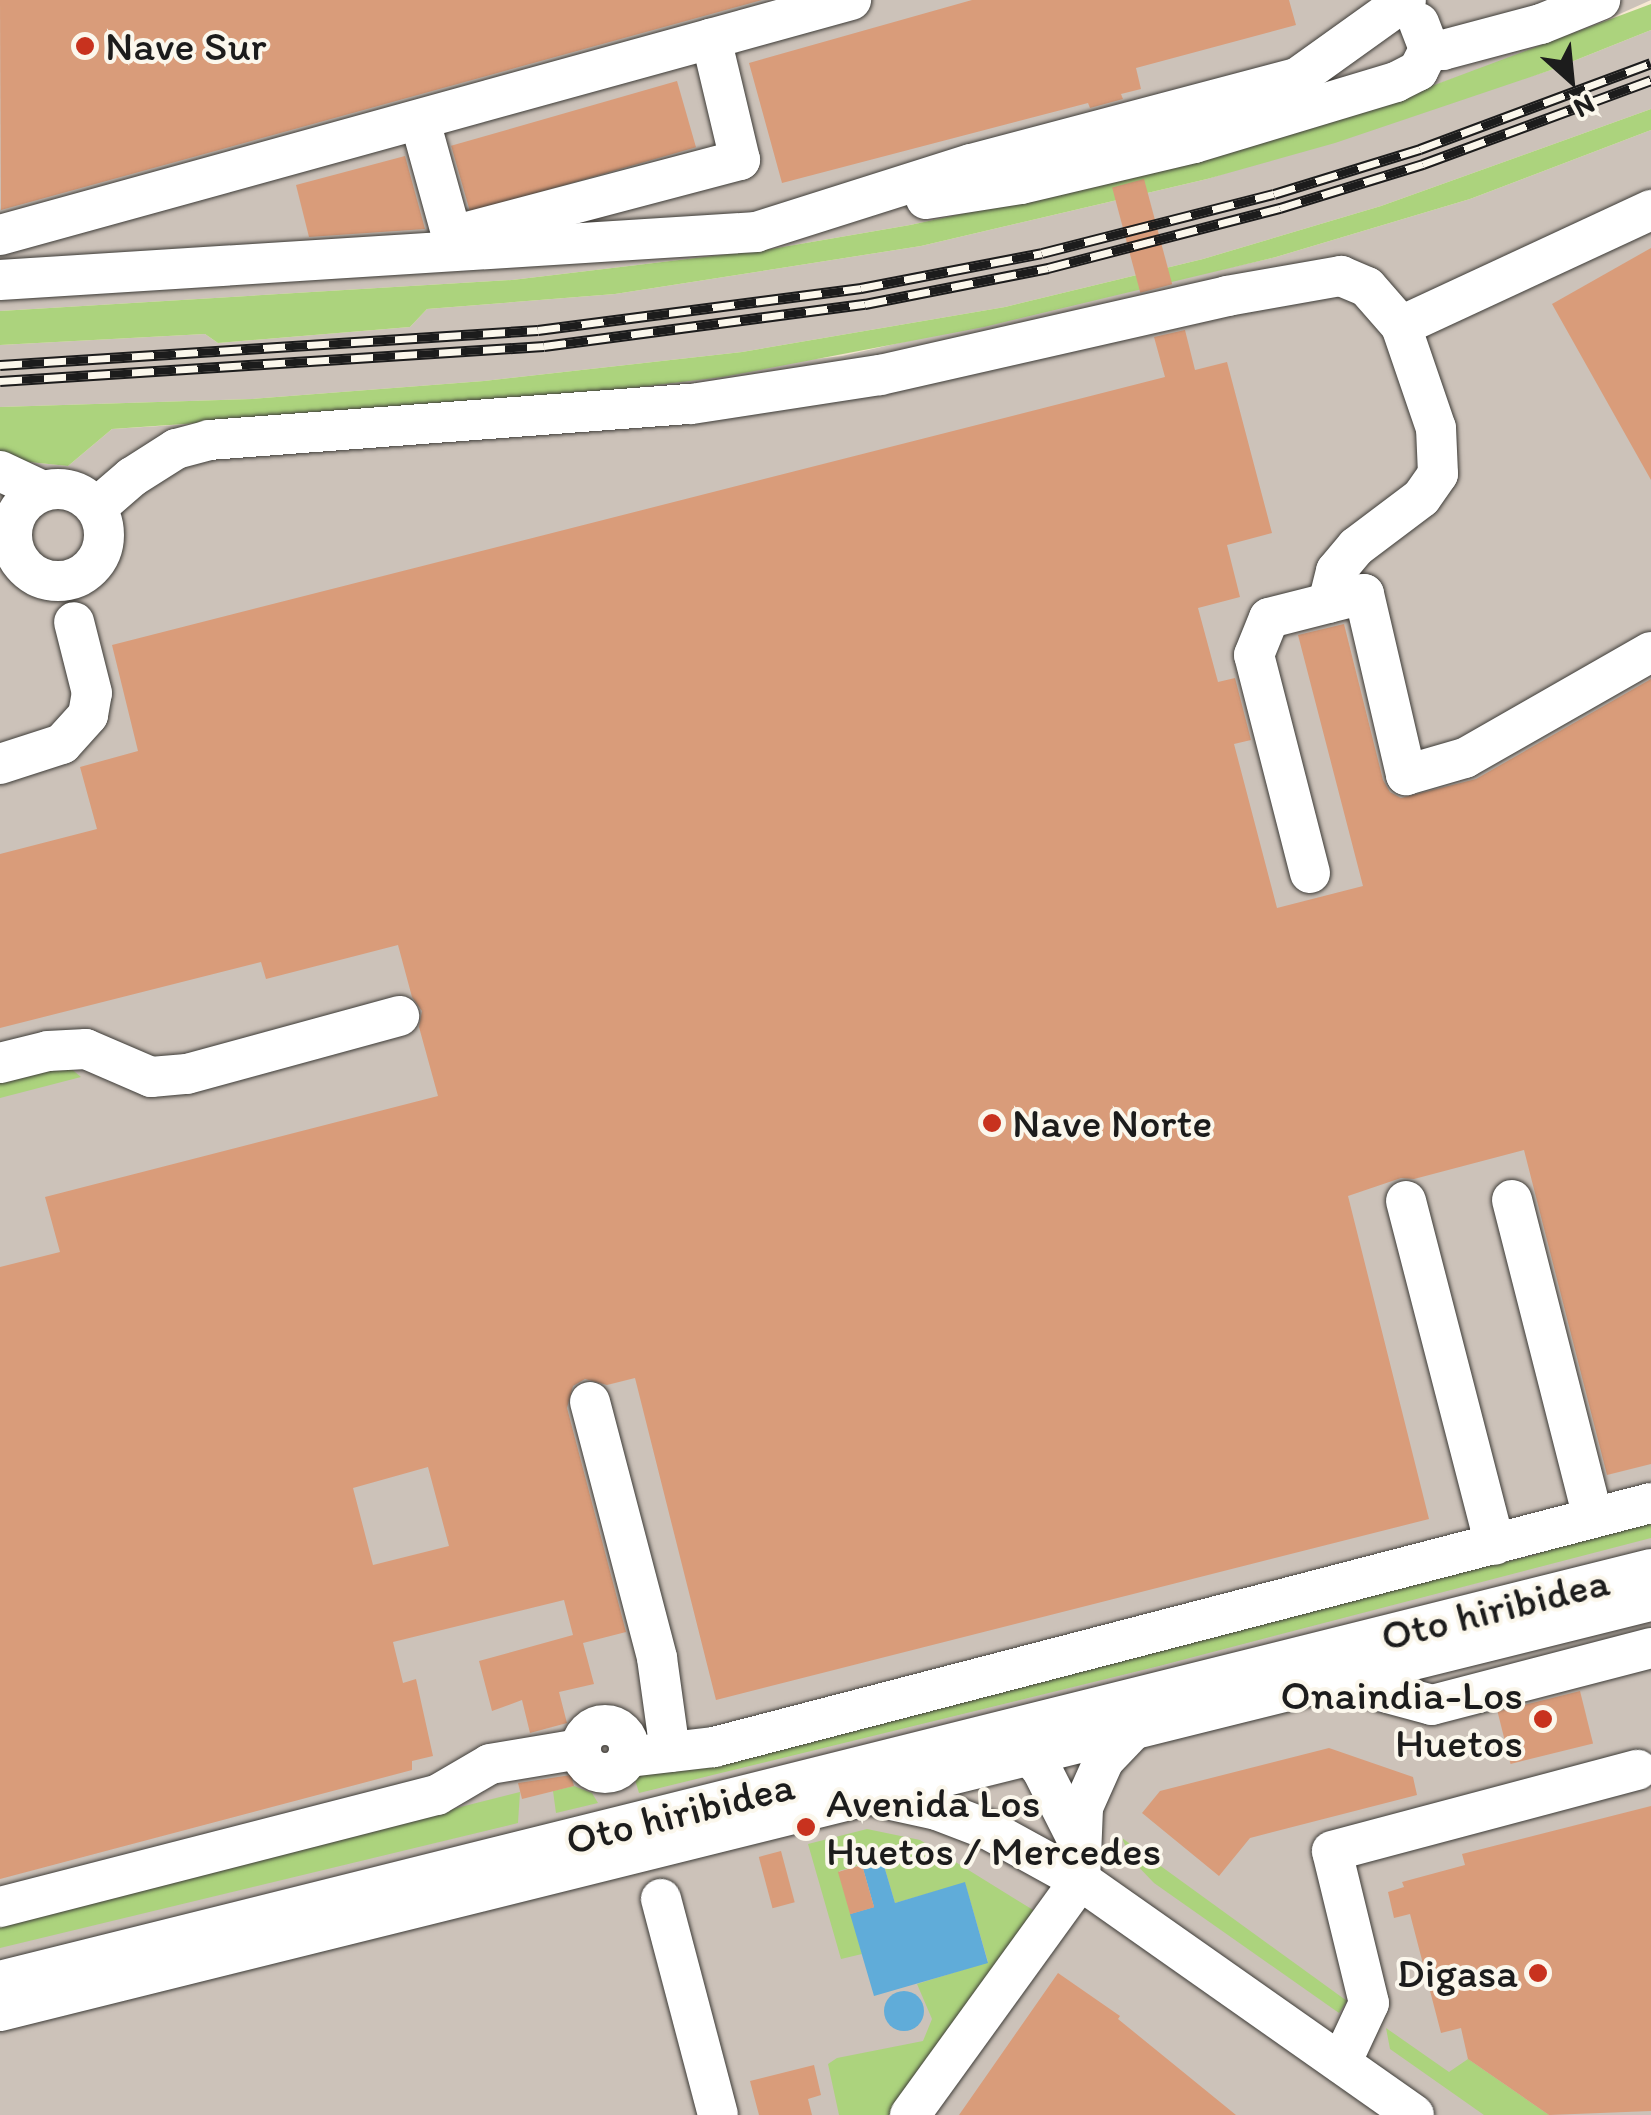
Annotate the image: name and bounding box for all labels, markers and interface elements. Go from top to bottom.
place label: Nave Sur [105,21,267,71]
north arrow [1521,30,1621,130]
marker: Nave Sur [74,35,96,57]
text: N [1568,87,1601,126]
place label: Nave Norte [1012,1098,1213,1148]
marker: Nave Norte [981,1112,1003,1134]
street label: Oto hiribidea [1376,1556,1614,1662]
place label: Onaindia-Los Huetos [1280,1670,1523,1768]
marker: Onaindia-Los Huetos [1532,1708,1554,1730]
street label: Oto hiribidea [561,1760,799,1866]
place label: Avenida Los Huetos / Mercedes [826,1778,1161,1876]
marker: Avenida Los Huetos / Mercedes [795,1816,817,1838]
place label: Digasa [1397,1948,1518,1998]
marker: Digasa [1527,1962,1549,1984]

